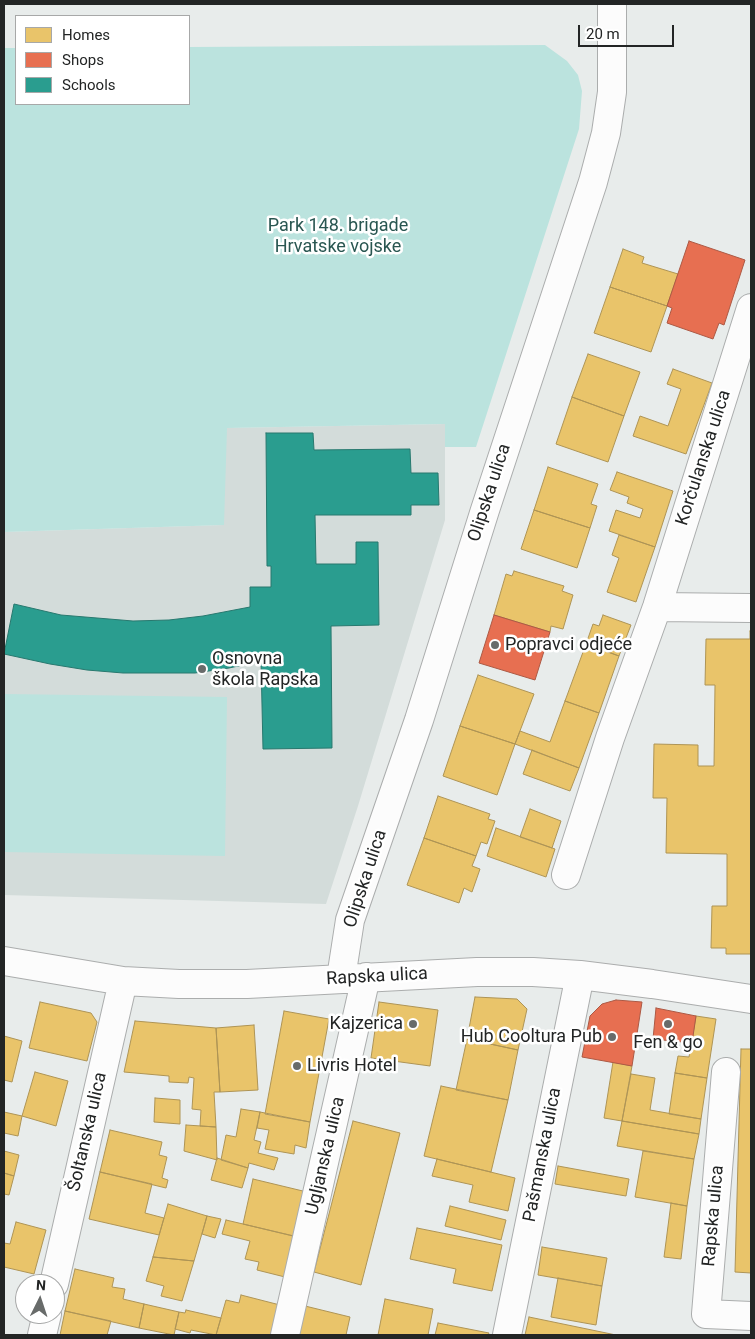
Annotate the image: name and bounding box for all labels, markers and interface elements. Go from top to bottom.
legend [15,15,190,105]
scale bar [580,15,676,47]
text: 20 m [586,25,620,43]
text: Homes [62,26,110,44]
text: Shops [62,51,104,69]
text: Schools [62,76,116,94]
park label: Park 148. brigade Hrvatske vojske [268,215,408,258]
street label: Korčulanska ulica [672,387,736,529]
street label: Olipska ulica [464,441,516,545]
place label: Popravci odjeće [505,634,632,656]
marker: Popravci odjeće [489,639,501,651]
place label: Osnovna škola Rapska [212,648,319,691]
marker: Osnovna škola Rapska [196,663,208,675]
street label: Olipska ulica [340,827,392,931]
street label: Rapska ulica [326,964,428,990]
place label: Kajzerica [330,1013,403,1035]
marker: Kajzerica [407,1018,419,1030]
marker: Fen & go [662,1018,674,1030]
place label: Hub Cooltura Pub [461,1026,602,1048]
marker: Hub Cooltura Pub [606,1031,618,1043]
place label: Fen & go [633,1032,703,1054]
place label: Livris Hotel [307,1055,397,1077]
marker: Livris Hotel [291,1060,303,1072]
street label: Šoltanska ulica [64,1070,112,1194]
street label: Pašmanska ulica [519,1086,567,1224]
street label: Ugljanska ulica [302,1095,350,1217]
street label: Rapska ulica [699,1164,729,1268]
north arrow [15,1274,65,1324]
text: N [35,1277,46,1293]

